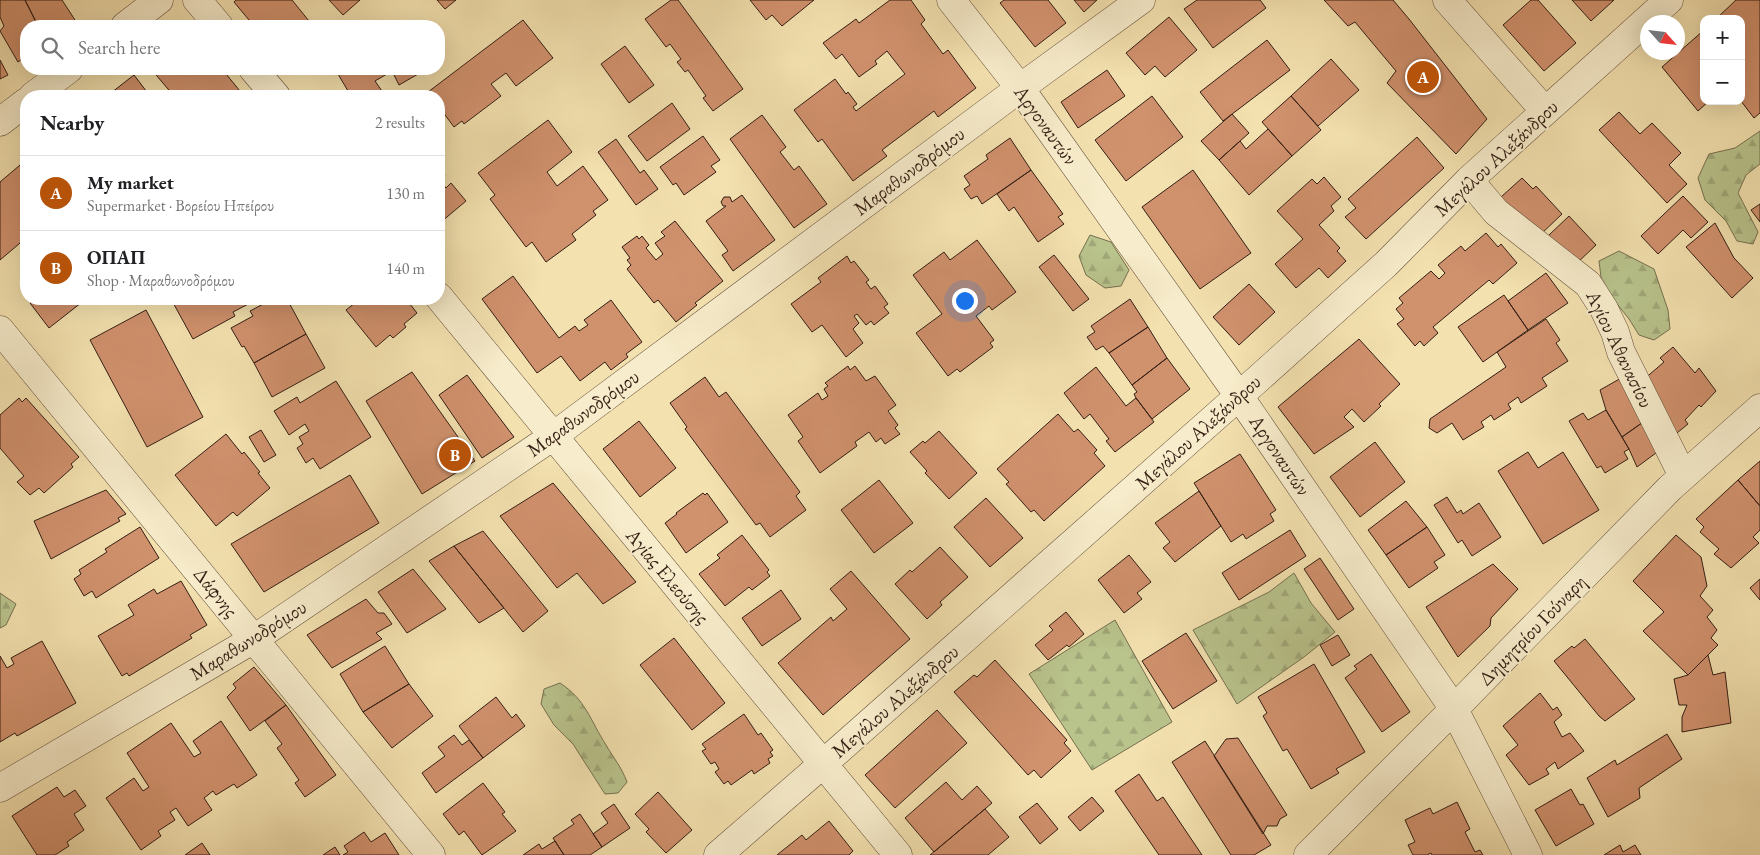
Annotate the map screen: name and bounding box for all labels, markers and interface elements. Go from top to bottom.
north arrow [1640,15,1685,60]
map controls [1700,15,1745,105]
button: + [1700,15,1745,60]
search box [20,20,445,75]
icon: search [38,34,66,62]
text: Search here [78,35,160,60]
pin: A [1407,58,1439,96]
button: − [1700,60,1745,105]
street label: Αργοναυτών [1008,79,1084,170]
street label: Μεγάλου Αλεξάνδρου [1428,94,1564,222]
text: Nearby [40,109,104,136]
text: 2 results [375,112,425,133]
street label: Μαραθωνοδρόμου [848,121,970,221]
text: My market [87,170,174,195]
text: A [50,183,62,204]
text: 130 m [386,183,425,204]
text: Supermarket · Βορείου Ηπείρου [87,195,274,216]
text: ΟΠΑΠ [87,245,145,270]
text: B [51,258,61,279]
text: 140 m [386,258,425,279]
text: Shop · Μαραθωνοδρόμου [87,270,235,291]
street label: Αγίου Αθανασίου [1580,285,1660,412]
your location [952,288,978,314]
street label: Μαραθωνοδρόμου [522,363,644,463]
street label: Μεγάλου Αλεξάνδρου [1130,369,1266,495]
street label: Αργοναυτών [1243,409,1317,501]
pin: B [439,436,471,474]
street label: Αγίας Ελεούσης [620,522,716,629]
street label: Δάφνης [188,561,244,623]
street label: Δημητρίου Γούναρη [1472,569,1592,691]
street label: Μαραθωνοδρόμου [185,594,311,686]
street label: Μεγάλου Αλεξάνδρου [826,639,964,763]

